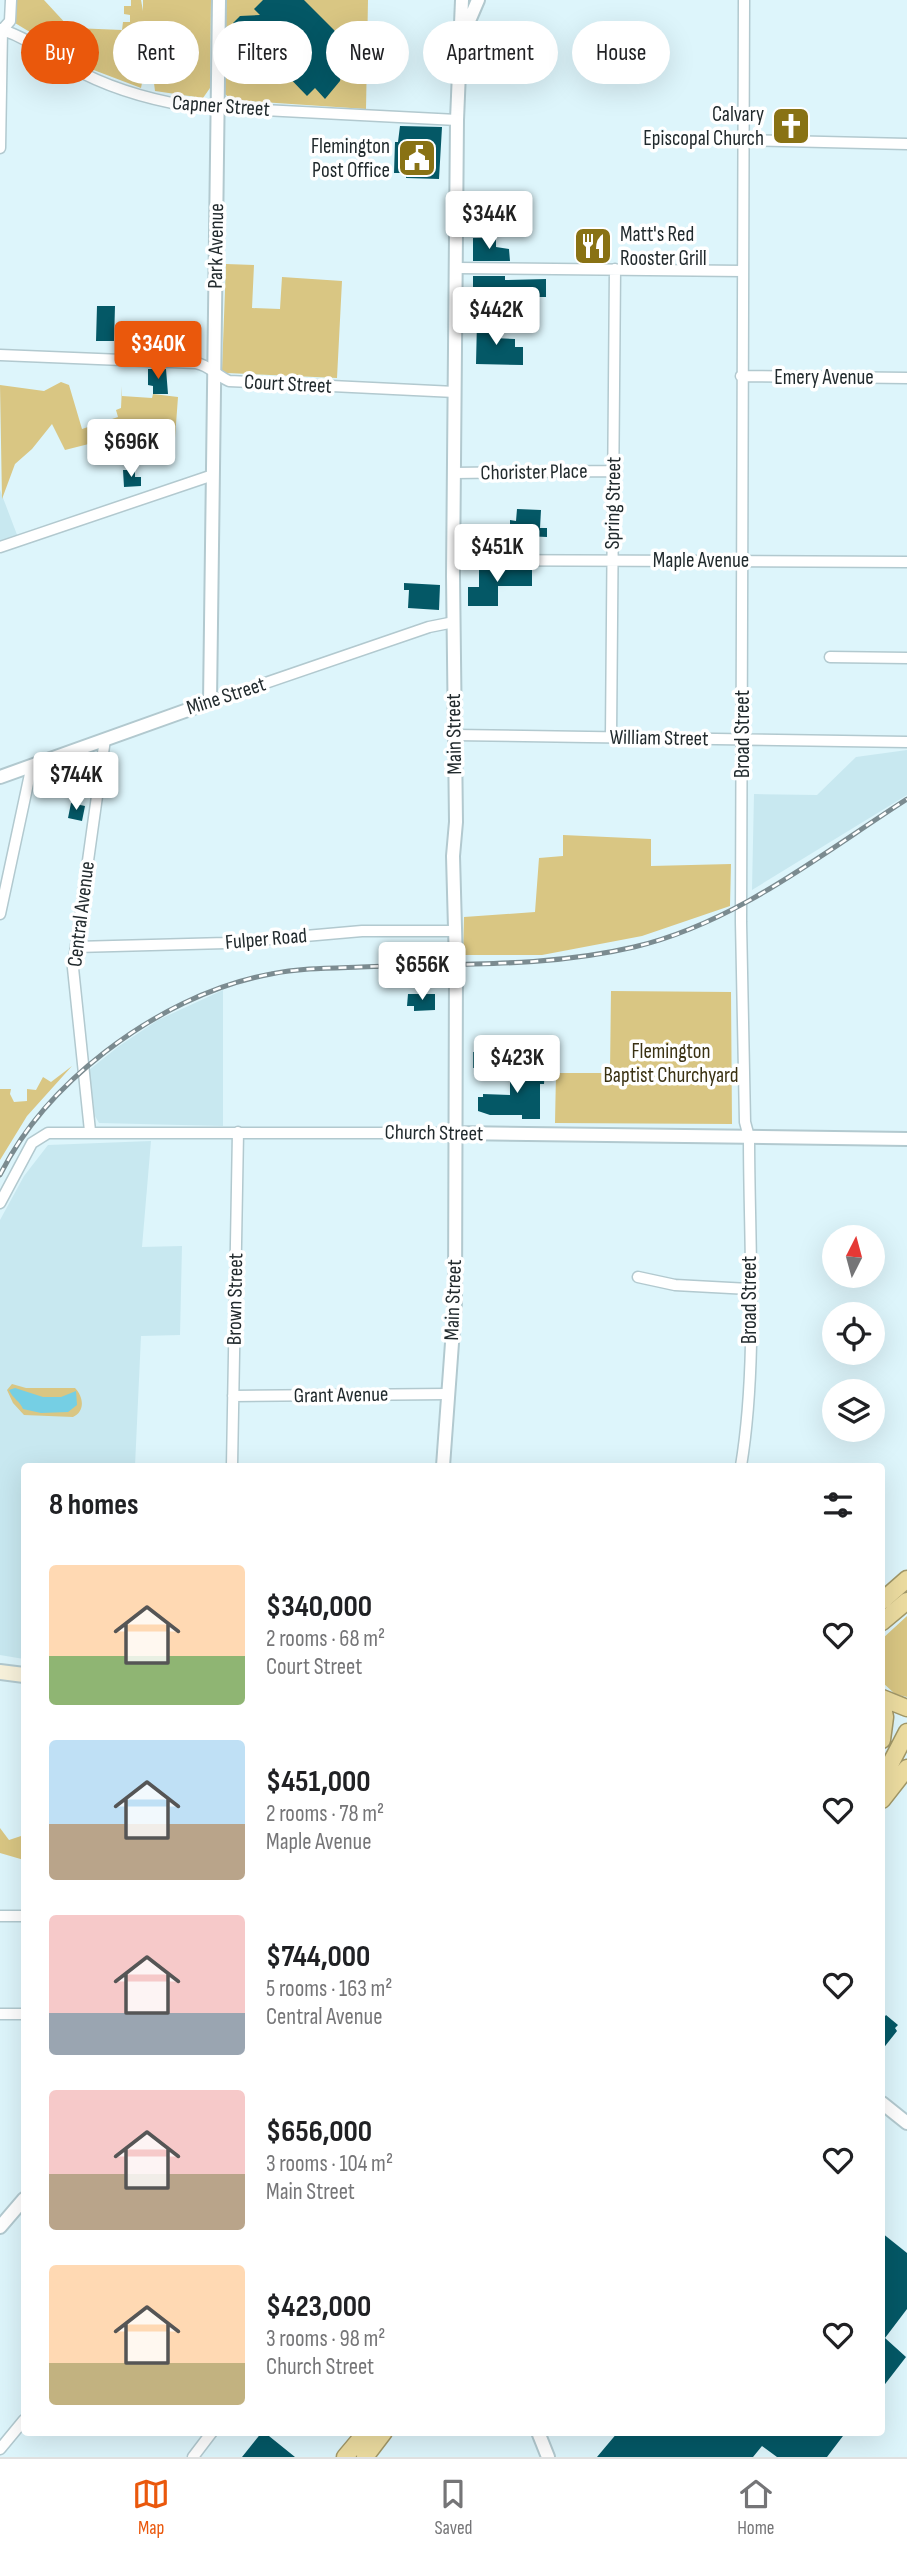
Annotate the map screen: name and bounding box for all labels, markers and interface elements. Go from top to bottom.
chip: Buy [21,21,99,84]
chip: Rent [113,21,199,84]
chip: Filters [213,21,312,84]
chip: New [326,21,409,84]
chip: Apartment [423,21,558,84]
chip: House [572,21,670,84]
street label: Capner Street [171,90,271,122]
place label: Calvary Episcopal Church [643,102,764,151]
church icon: Calvary Episcopal Church [770,105,812,147]
place label: Flemington Post Office [311,134,390,183]
public building icon: Flemington Post Office [396,137,438,179]
pin: $344K [440,191,538,251]
text: $344K [462,200,516,228]
street label: Park Avenue [203,203,229,289]
place label: Matt's Red Rooster Grill [620,222,707,271]
restaurant icon: Matt's Red Rooster Grill [572,225,614,267]
pin: $442K [447,288,545,347]
text: $442K [469,296,523,324]
pin: $340K [109,322,207,381]
text: $340K [130,330,186,358]
street label: Emery Avenue [774,365,874,390]
street label: Court Street [243,369,333,399]
pin: $696K [82,420,180,479]
text: $696K [103,428,159,456]
street label: Spring Street [600,456,626,550]
street label: Chorister Place [480,459,588,485]
pin: $451K [448,524,546,584]
text: $451K [470,533,524,561]
street label: Maple Avenue [653,548,749,573]
street label: Mine Street [183,672,269,720]
street label: Broad Street [730,690,755,778]
street label: Main Street [441,693,467,775]
street label: William Street [609,725,709,751]
pin: $744K [27,752,125,812]
text: $744K [49,761,103,789]
street label: Central Avenue [62,860,100,968]
street label: Fulper Road [224,923,308,955]
pin: $656K [373,942,471,1002]
text: $656K [395,951,449,979]
pin: $423K [468,1036,566,1095]
park label: Flemington Baptist Churchyard [603,1039,739,1088]
text: $423K [490,1044,544,1072]
street label: Church Street [384,1120,484,1146]
north arrow [822,1225,886,1288]
map controls [822,1225,885,1442]
street label: Brown Street [222,1253,248,1345]
street label: Broad Street [737,1256,762,1344]
street label: Main Street [439,1259,467,1341]
button: locate [822,1302,885,1365]
button: layers [822,1379,885,1442]
street label: Grant Avenue [294,1382,388,1408]
icon: filters [819,1486,857,1524]
text: 8 homes [49,1487,138,1523]
text: $340,000 [266,1589,372,1625]
icon: home [105,1593,189,1677]
icon: heart [819,1616,857,1654]
text: 2 rooms · 68 m² [266,1625,385,1653]
text: Court Street [266,1653,362,1681]
text: $451,000 [266,1764,371,1800]
icon: home [105,1768,189,1852]
icon: heart [819,1791,857,1829]
text: 2 rooms · 78 m² [266,1800,384,1828]
text: Maple Avenue [266,1828,371,1856]
text: $744,000 [266,1939,370,1975]
icon: home [105,1943,189,2027]
icon: heart [819,1966,857,2004]
text: 5 rooms · 163 m² [266,1975,392,2003]
text: Central Avenue [266,2003,382,2031]
text: $656,000 [266,2114,372,2150]
icon: home [105,2118,189,2202]
icon: heart [819,2141,857,2179]
text: 3 rooms · 104 m² [266,2150,393,2178]
text: Main Street [266,2178,355,2206]
text: $423,000 [266,2289,371,2325]
icon: home [105,2293,189,2377]
icon: heart [819,2316,857,2354]
text: 3 rooms · 98 m² [266,2325,385,2353]
text: Church Street [266,2353,374,2381]
tab: Map [132,2475,170,2540]
tab: Saved [434,2475,473,2540]
tab: Home [737,2475,775,2540]

